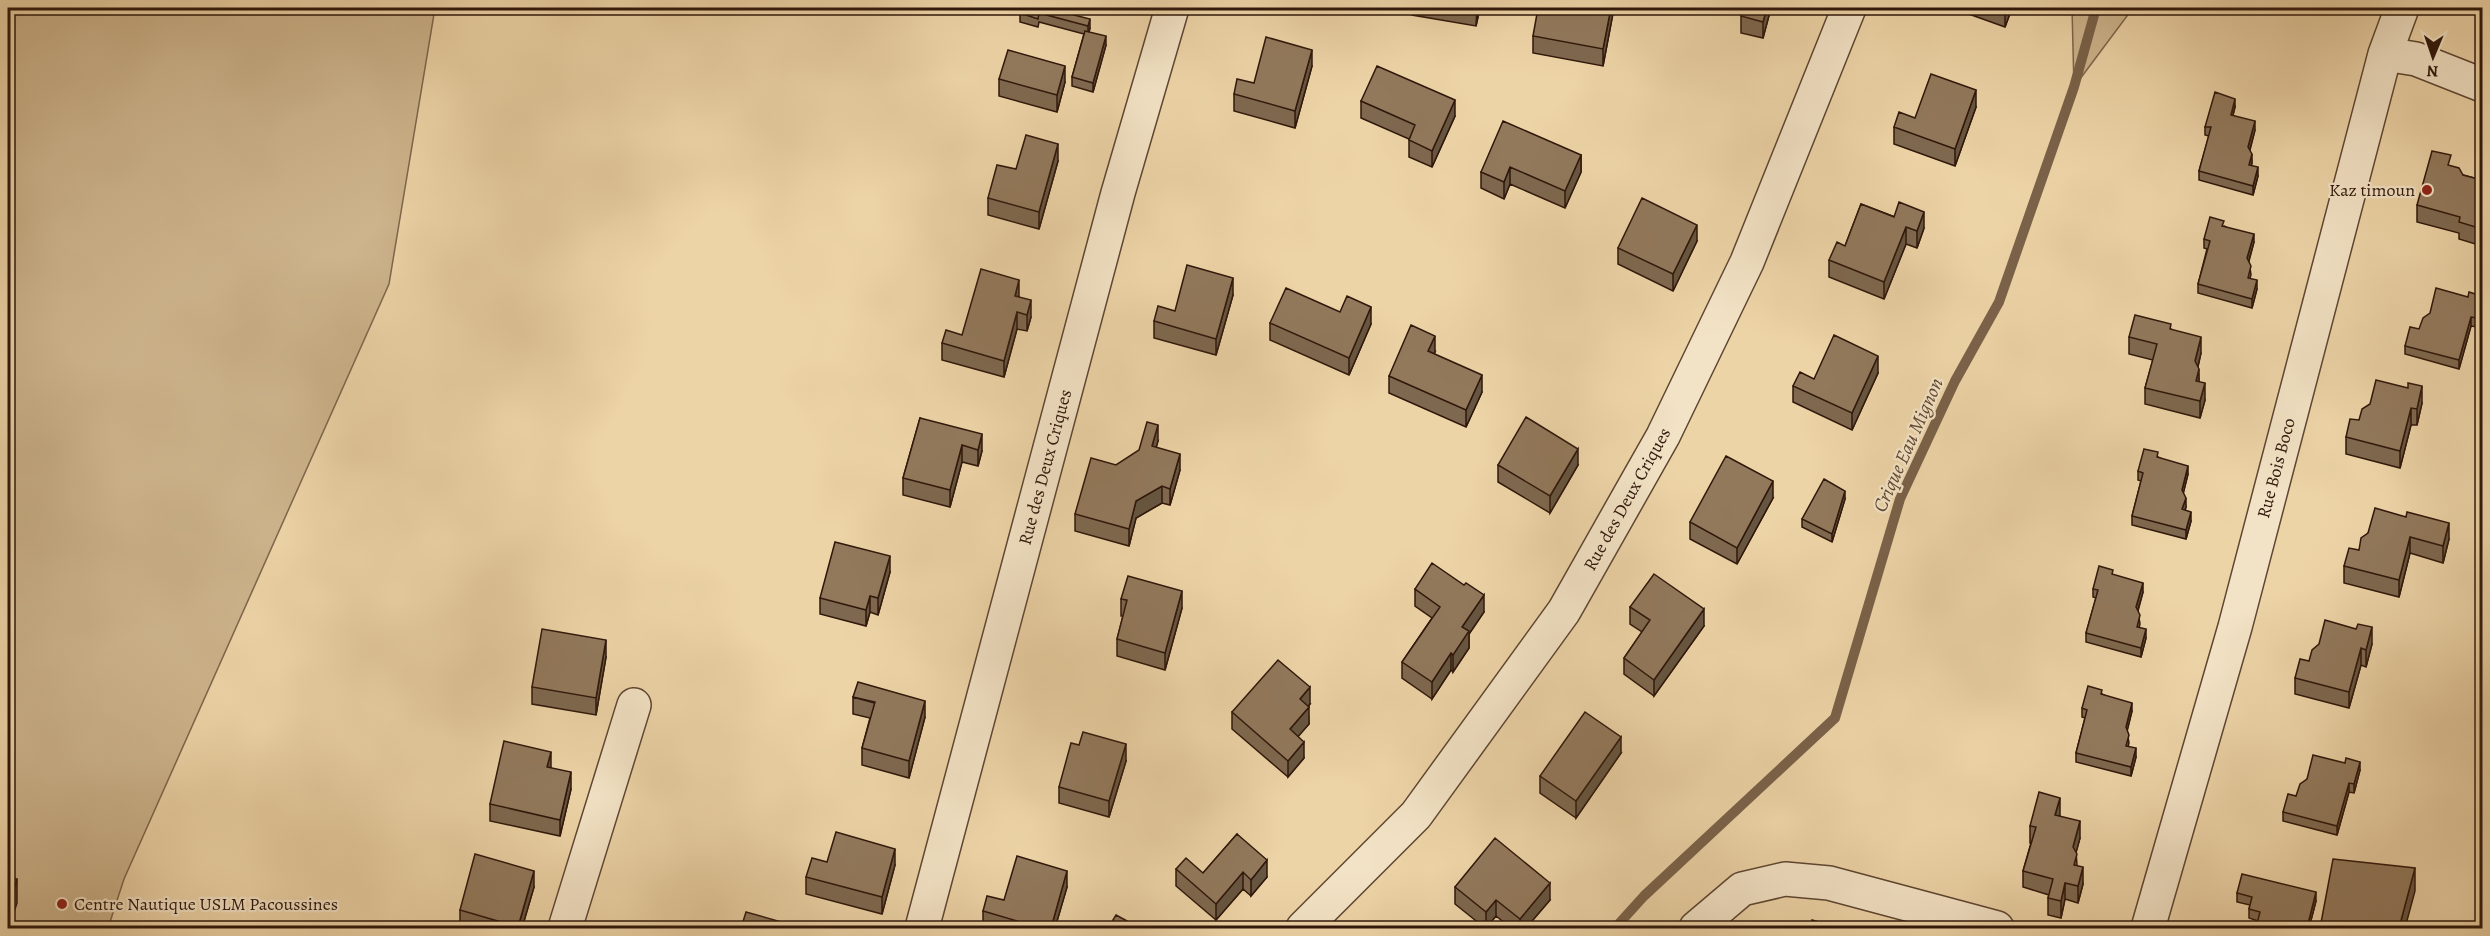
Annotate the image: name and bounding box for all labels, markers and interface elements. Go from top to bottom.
north arrow [2403,27,2463,87]
text: N [2426,60,2439,82]
place label: Kaz timoun [2329,178,2415,202]
marker: Kaz timoun [2420,183,2434,197]
water label: Crique Eau Mignon [1866,374,1950,516]
street label: Rue des Deux Criques [1013,387,1077,547]
street label: Rue Bois Boco [2251,415,2301,521]
street label: Rue des Deux Criques [1578,423,1676,575]
place label: Centre Nautique USLM Pacoussines [74,892,338,916]
marker: Centre Nautique USLM Pacoussines [55,897,69,911]

